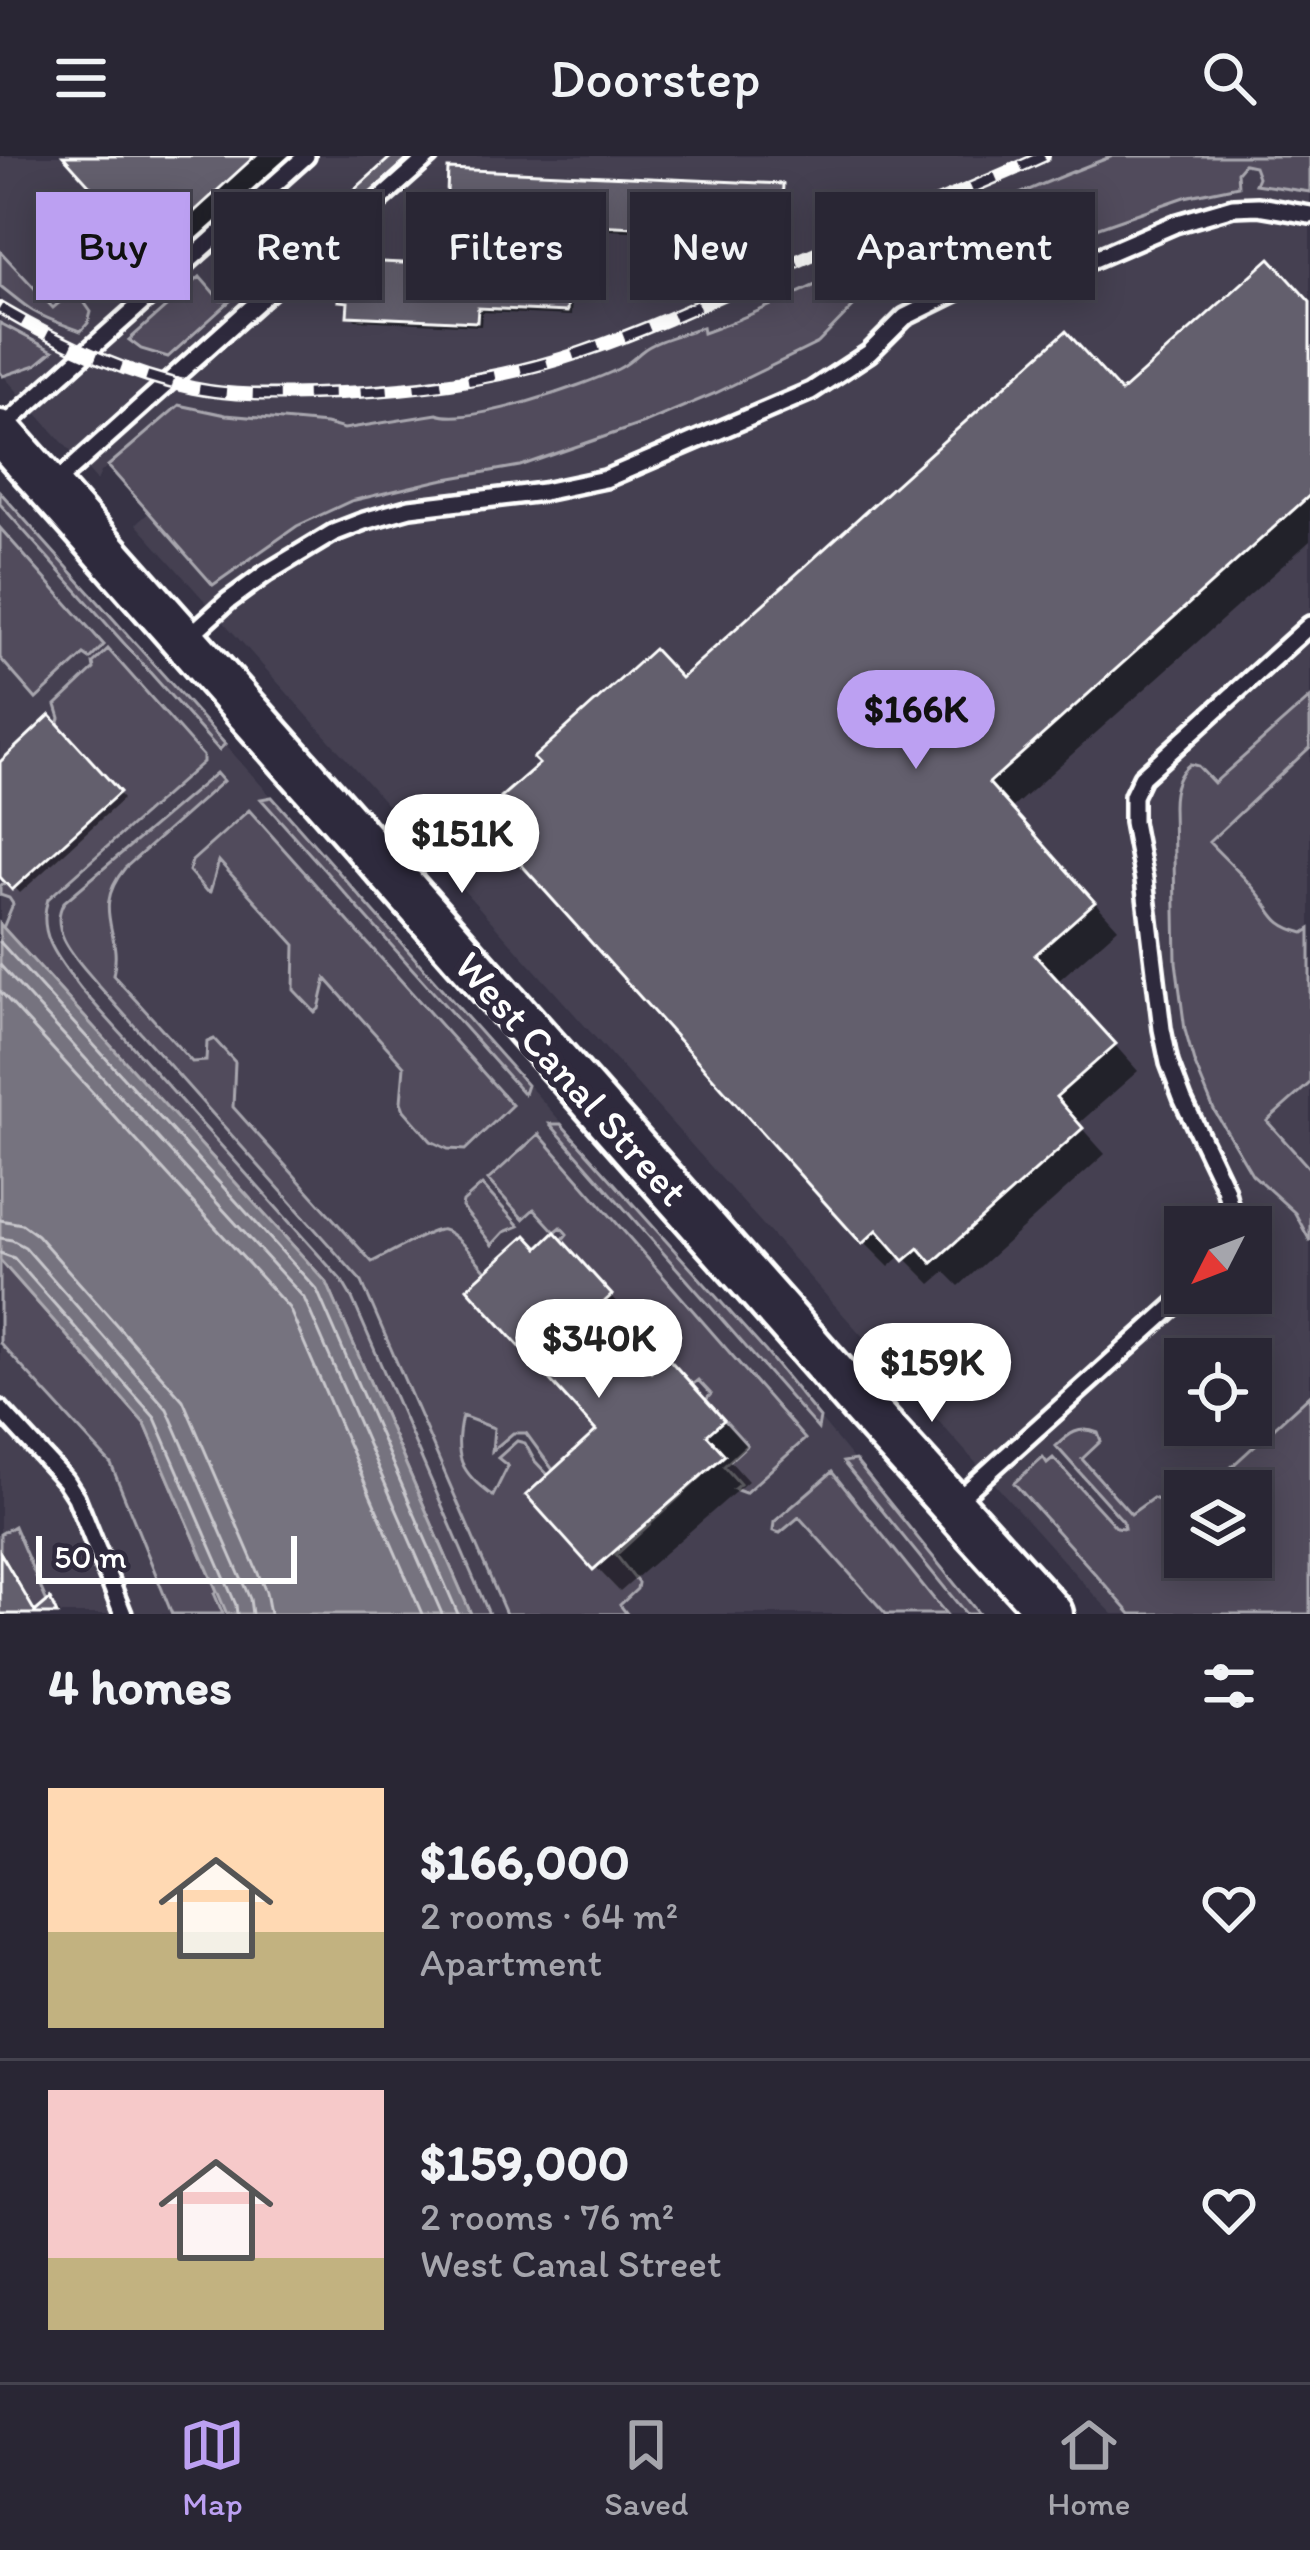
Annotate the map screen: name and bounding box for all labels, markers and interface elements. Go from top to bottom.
icon: menu [48,45,114,111]
icon: search [1196,45,1262,111]
text: Doorstep [549,46,761,111]
chip: Buy [36,192,190,300]
chip: Rent [214,192,382,300]
chip: Filters [406,192,606,300]
chip: New [630,192,791,300]
chip: Apartment [815,192,1095,300]
pin: $166K [832,670,1000,772]
text: $166K [864,685,968,732]
pin: $151K [378,794,546,896]
text: $151K [411,809,513,856]
street label: West Canal Street [444,941,699,1216]
north arrow [1164,1206,1272,1314]
map controls [1164,1206,1272,1578]
pin: $340K [515,1299,683,1401]
text: $340K [542,1314,656,1361]
pin: $159K [848,1323,1016,1425]
text: $159K [880,1338,984,1385]
button: locate [1164,1338,1272,1446]
button: layers [1164,1470,1272,1578]
scale bar [36,1530,297,1583]
text: 50 m [54,1537,127,1576]
icon: filters [1196,1653,1262,1719]
text: 4 homes [48,1656,232,1717]
text: $166,000 [420,1831,630,1892]
icon: home [144,1836,288,1980]
icon: heart [1196,1875,1262,1941]
text: 2 rooms · 64 m² [420,1892,678,1939]
text: Apartment [420,1939,602,1986]
text: $159,000 [420,2132,629,2193]
icon: home [144,2138,288,2282]
icon: heart [1196,2177,1262,2243]
text: 2 rooms · 76 m² [420,2193,674,2240]
text: West Canal Street [420,2240,722,2287]
tab: Map [179,2412,245,2523]
tab: Saved [604,2412,689,2523]
tab: Home [1047,2412,1131,2523]

